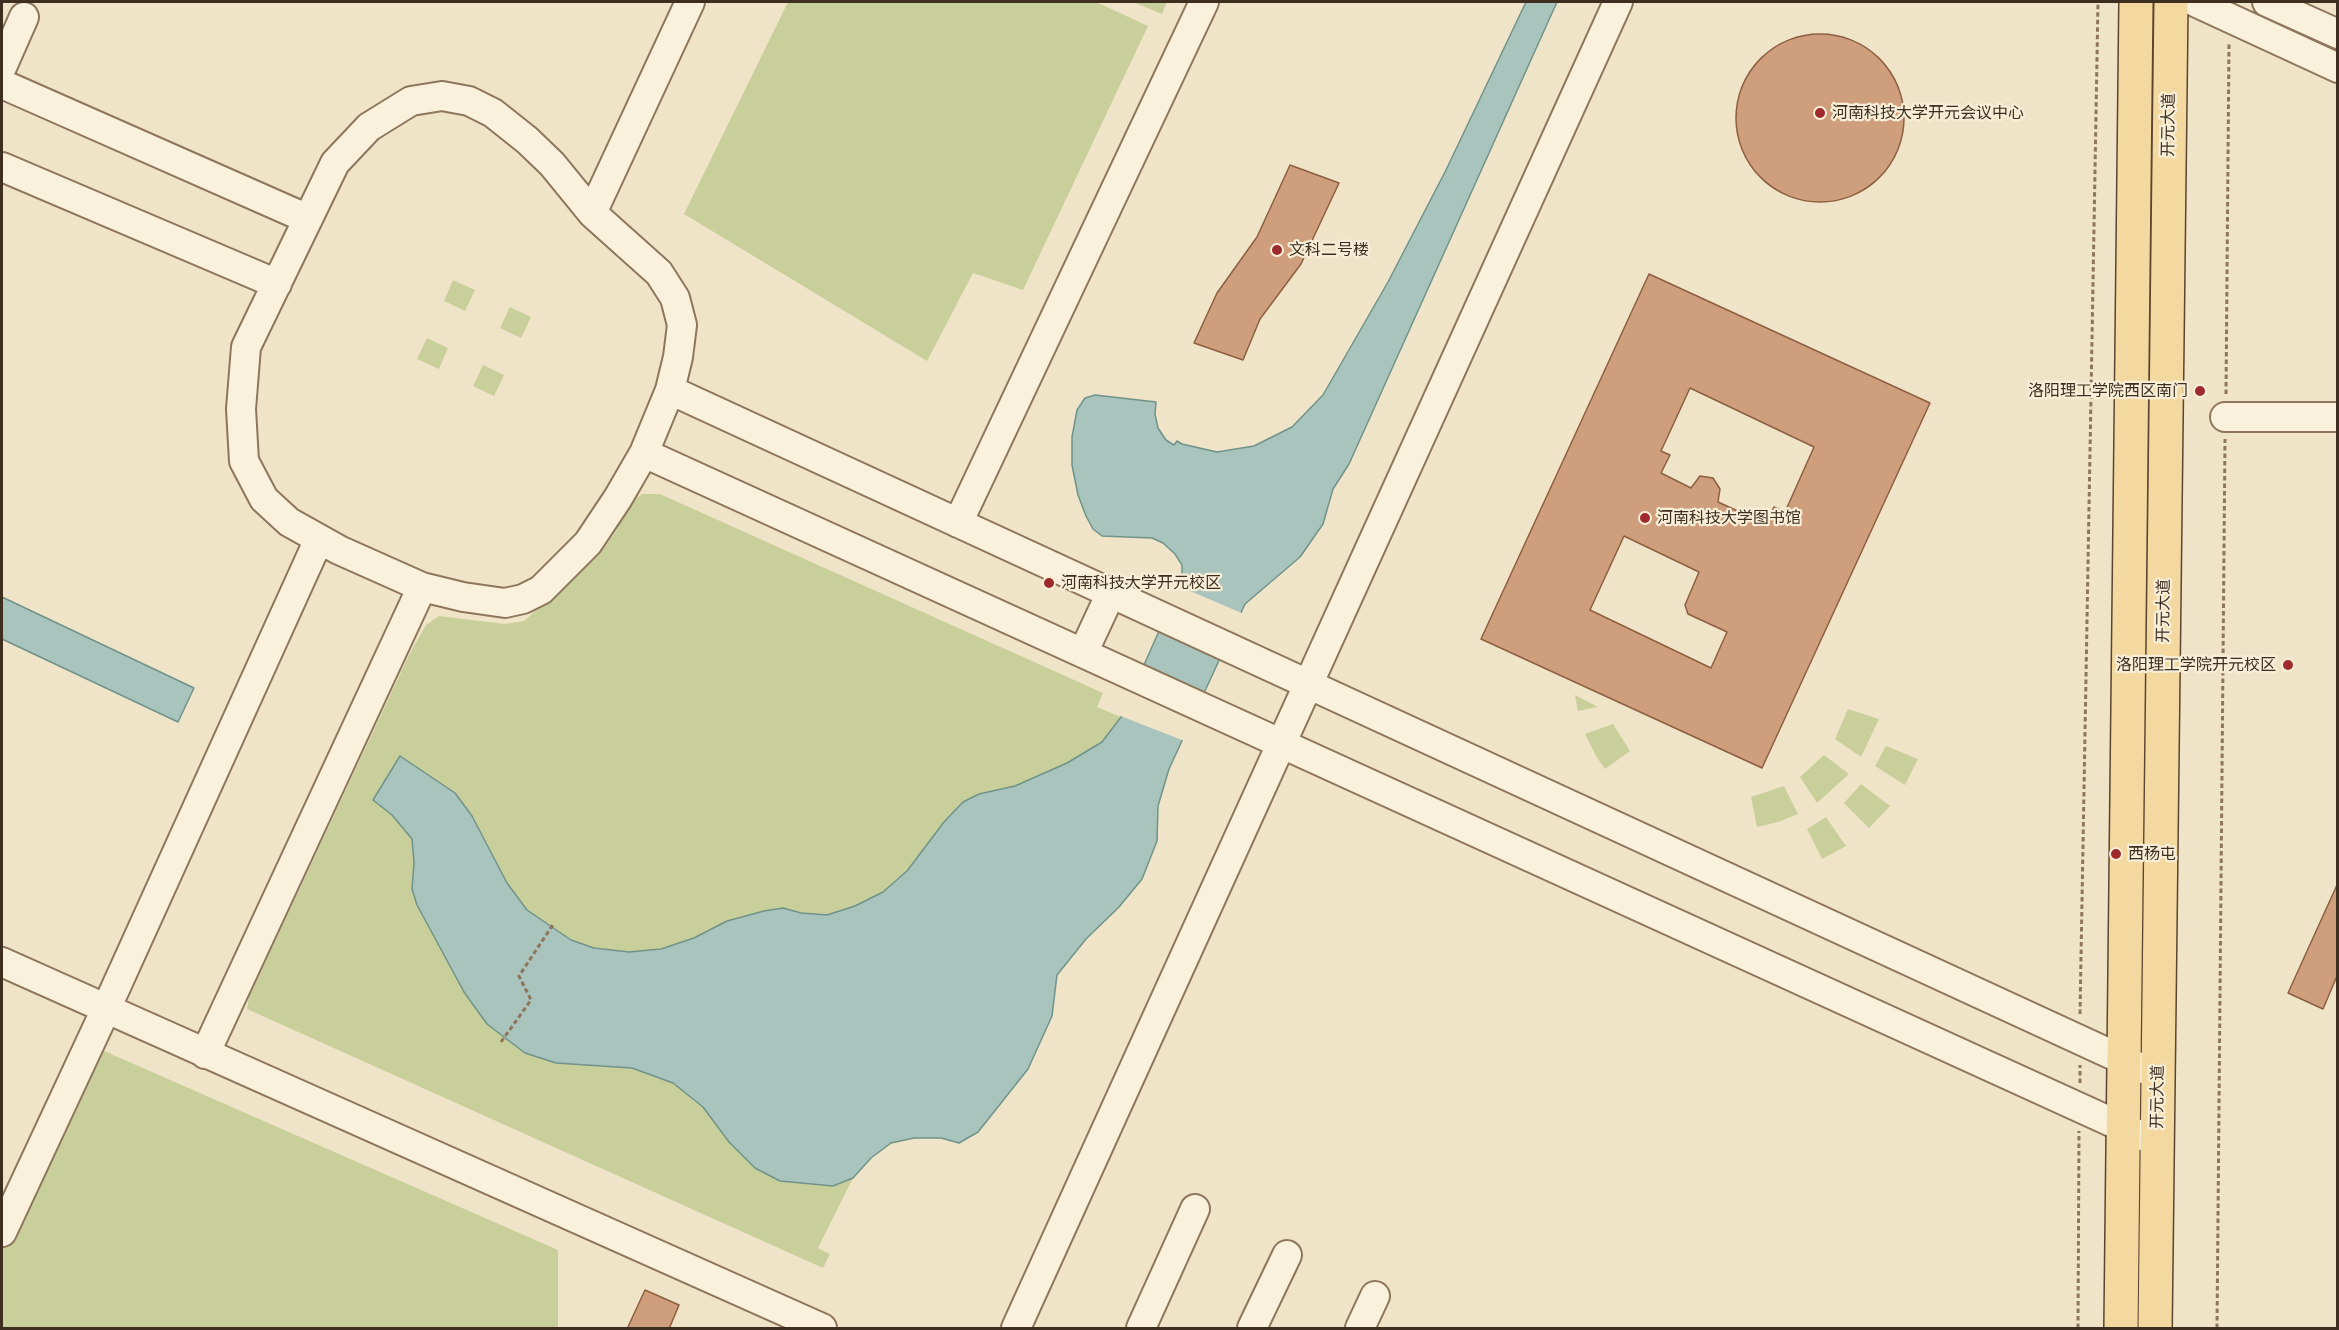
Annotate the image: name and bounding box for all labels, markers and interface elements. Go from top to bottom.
street label: 开元大道 [2159,93,2179,157]
place label: 河南科技大学开元会议中心 [1832,103,2024,123]
marker: 河南科技大学开元会议中心 [1813,106,1827,120]
place label: 文科二号楼 [1289,240,1369,260]
marker: 文科二号楼 [1270,243,1284,257]
place label: 洛阳理工学院西区南门 [2028,381,2188,401]
marker: 洛阳理工学院西区南门 [2193,384,2207,398]
place label: 河南科技大学图书馆 [1657,508,1801,528]
marker: 河南科技大学图书馆 [1638,511,1652,525]
place label: 河南科技大学开元校区 [1061,573,1221,593]
marker: 河南科技大学开元校区 [1042,576,1056,590]
street label: 开元大道 [2154,579,2174,643]
place label: 洛阳理工学院开元校区 [2116,655,2276,675]
marker: 洛阳理工学院开元校区 [2281,658,2295,672]
place label: 西杨屯 [2128,844,2176,864]
marker: 西杨屯 [2109,847,2123,861]
street label: 开元大道 [2148,1065,2168,1129]

